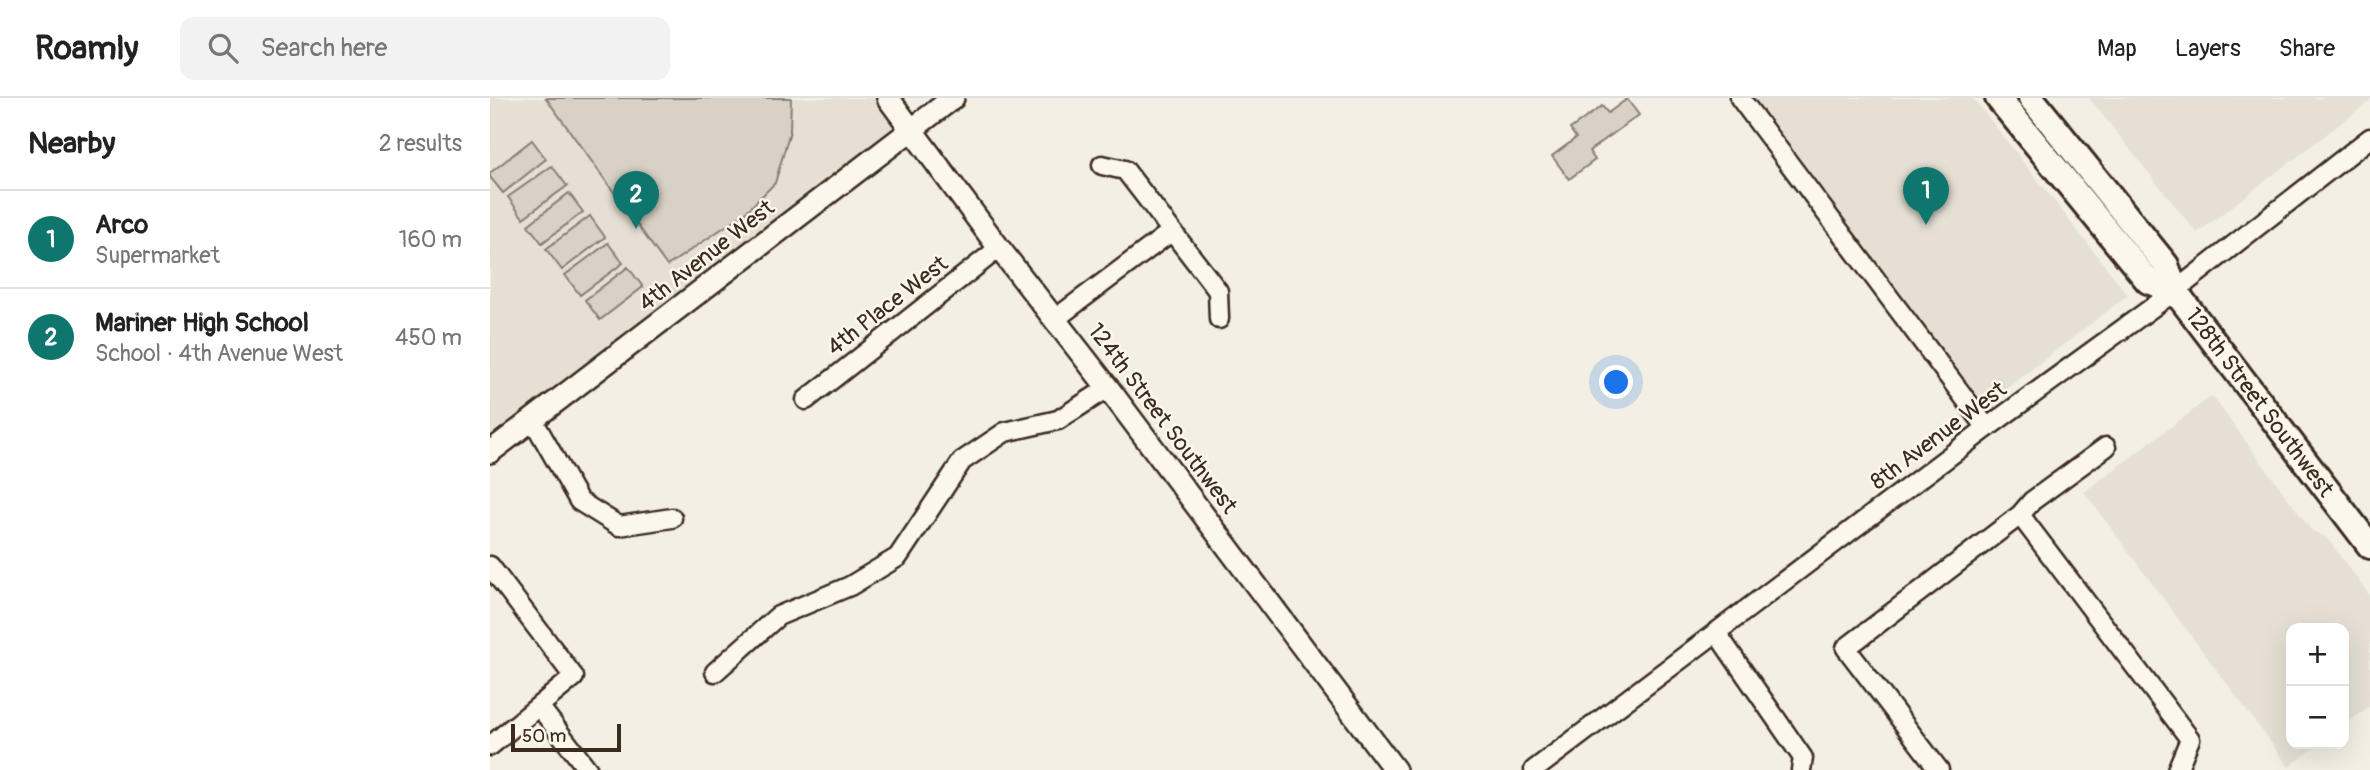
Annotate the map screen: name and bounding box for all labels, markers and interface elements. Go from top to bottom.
search box [180,17,670,80]
text: Roamly [35,28,138,69]
icon: search [204,29,242,67]
text: Search here [260,32,387,64]
text: Map [2097,34,2137,63]
text: Layers [2175,34,2241,63]
text: Share [2279,34,2335,63]
text: Nearby [28,125,115,162]
text: 2 results [379,129,462,158]
pin: 1 [1903,167,1949,225]
pin: 2 [613,171,659,229]
street label: 4th Avenue West [633,193,781,317]
text: Arco [95,209,148,241]
text: 1 [47,225,56,254]
text: 160 m [398,225,462,254]
text: Supermarket [95,241,220,270]
street label: 4th Place West [821,249,954,362]
street label: 128th Street Southwest [2179,302,2341,503]
text: Mariner High School [95,307,309,339]
street label: 124th Street Southwest [1081,317,1244,520]
text: 2 [45,323,57,352]
text: 450 m [395,323,462,352]
text: School · 4th Avenue West [95,339,343,368]
your location [1599,365,1633,399]
street label: 8th Avenue West [1865,374,2013,496]
map controls [2286,623,2349,749]
button: + [2286,623,2349,686]
button: − [2286,686,2349,749]
scale bar [511,721,621,753]
text: 50 m [522,724,566,748]

